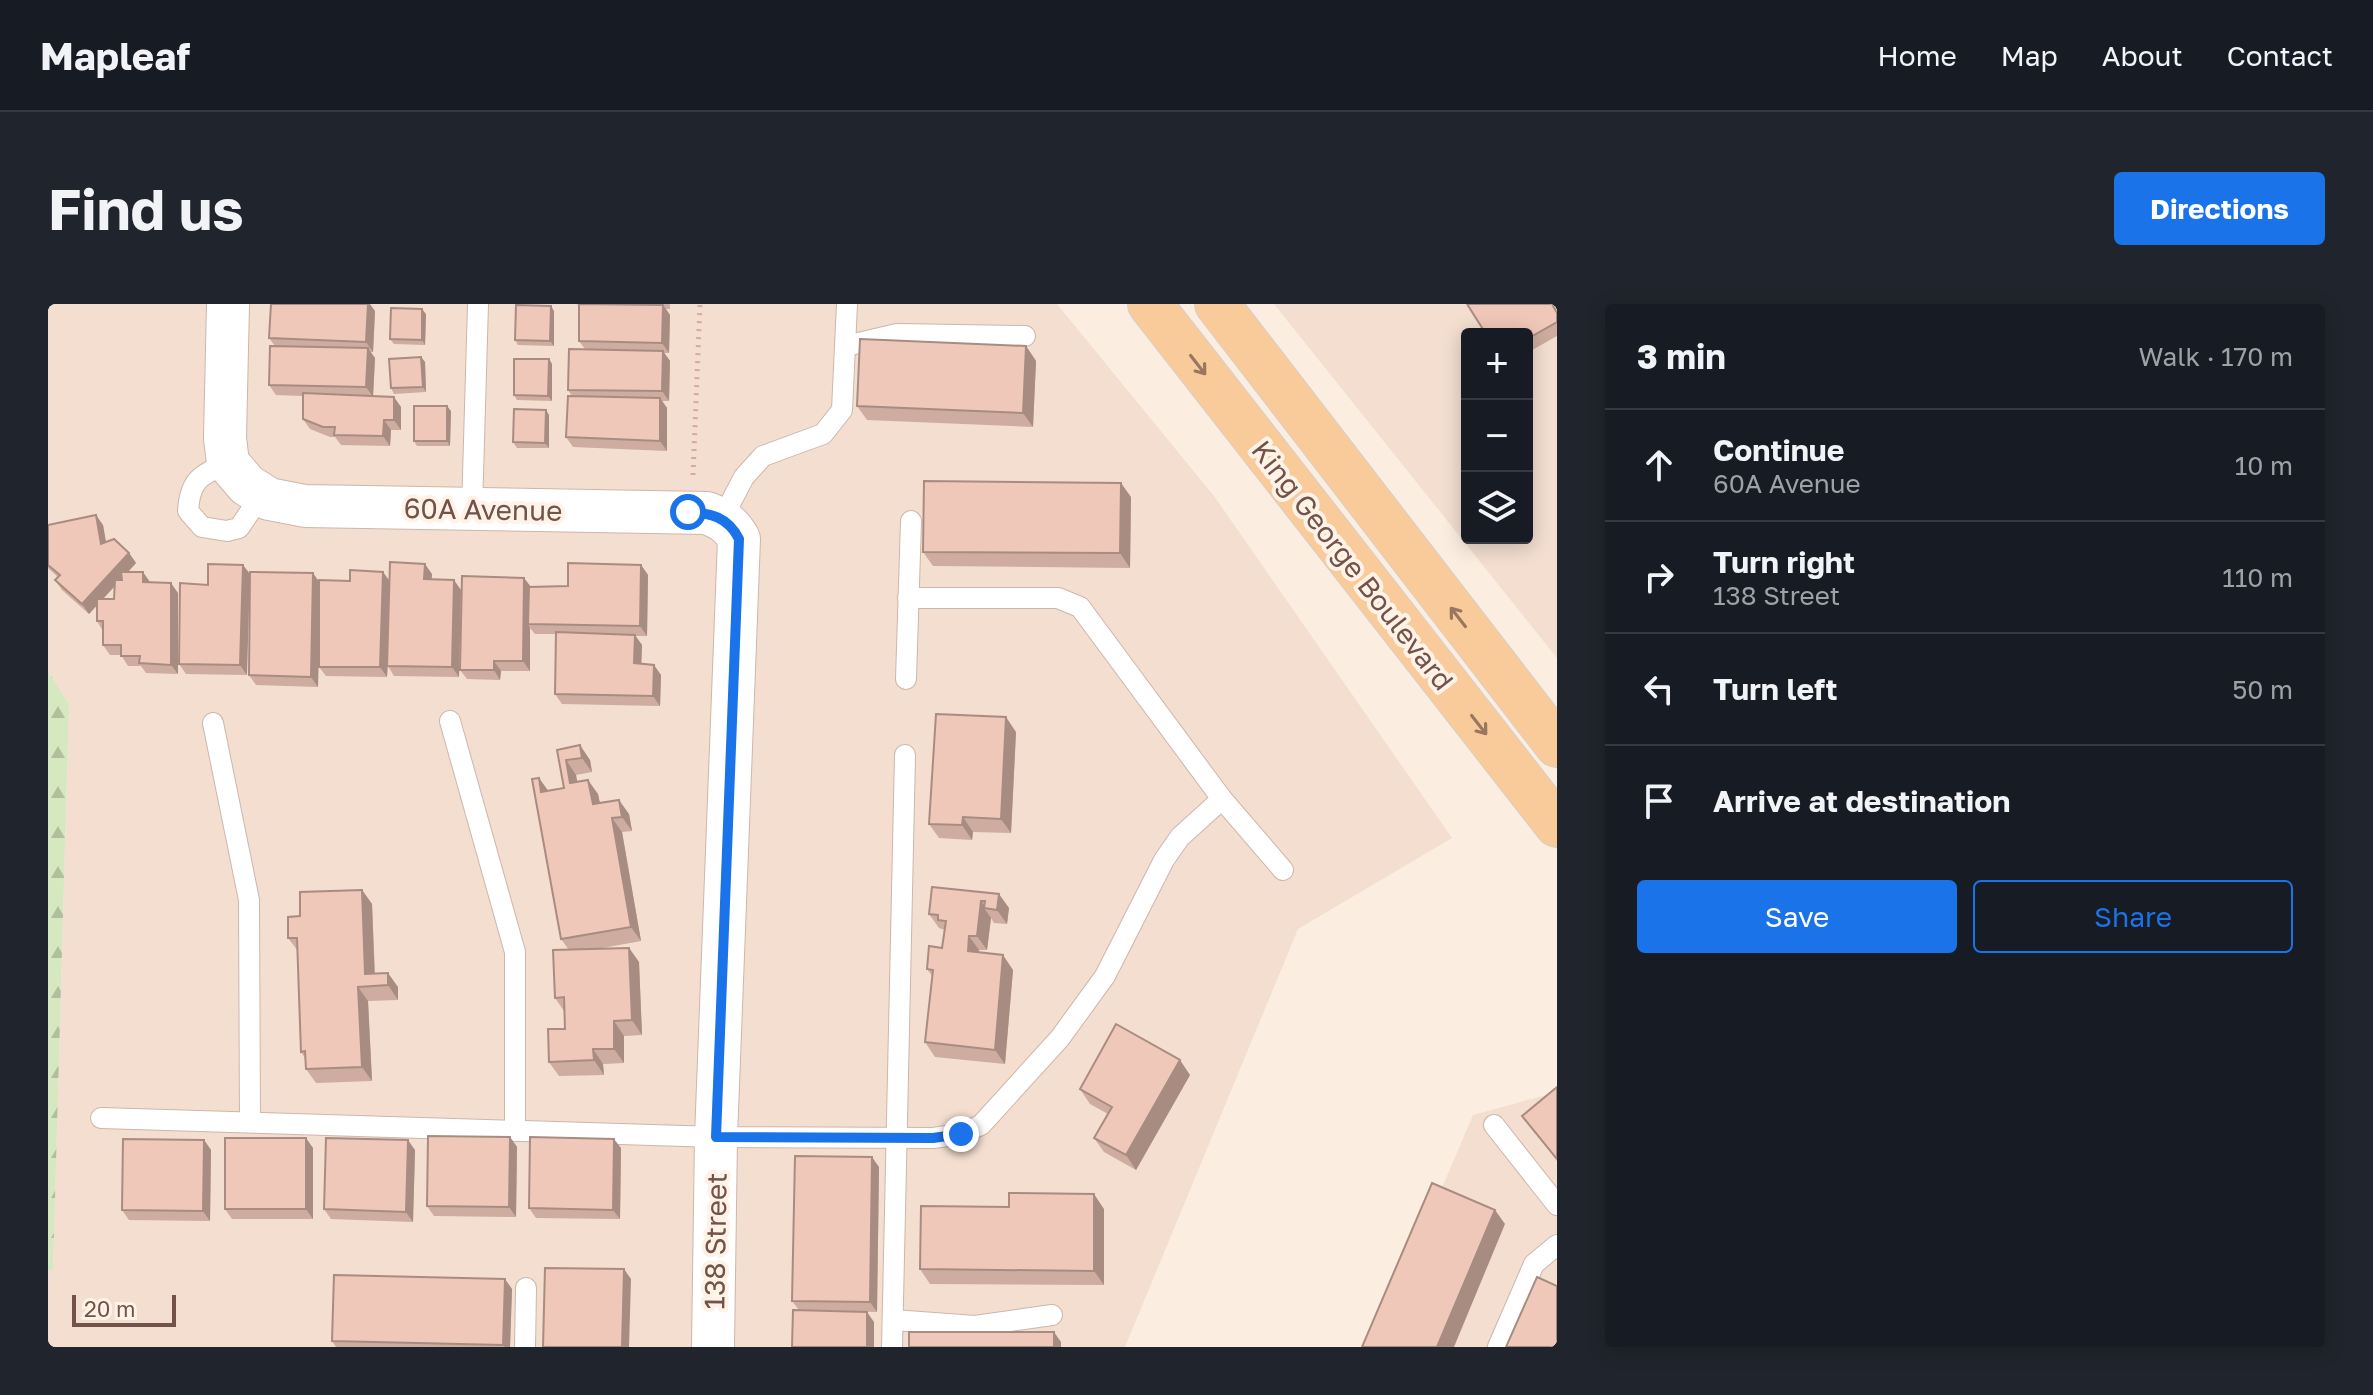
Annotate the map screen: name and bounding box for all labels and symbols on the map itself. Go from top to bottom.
one-way arrow [1189,354,1206,375]
street label: King George Boulevard [1245,434,1461,696]
street label: 60A Avenue [403,491,563,527]
route start [670,494,706,530]
one-way arrow [1449,607,1466,628]
one-way arrow [1470,714,1487,735]
route end [943,1116,979,1152]
street label: 138 Street [697,1172,733,1310]
scale bar [72,1291,176,1327]

